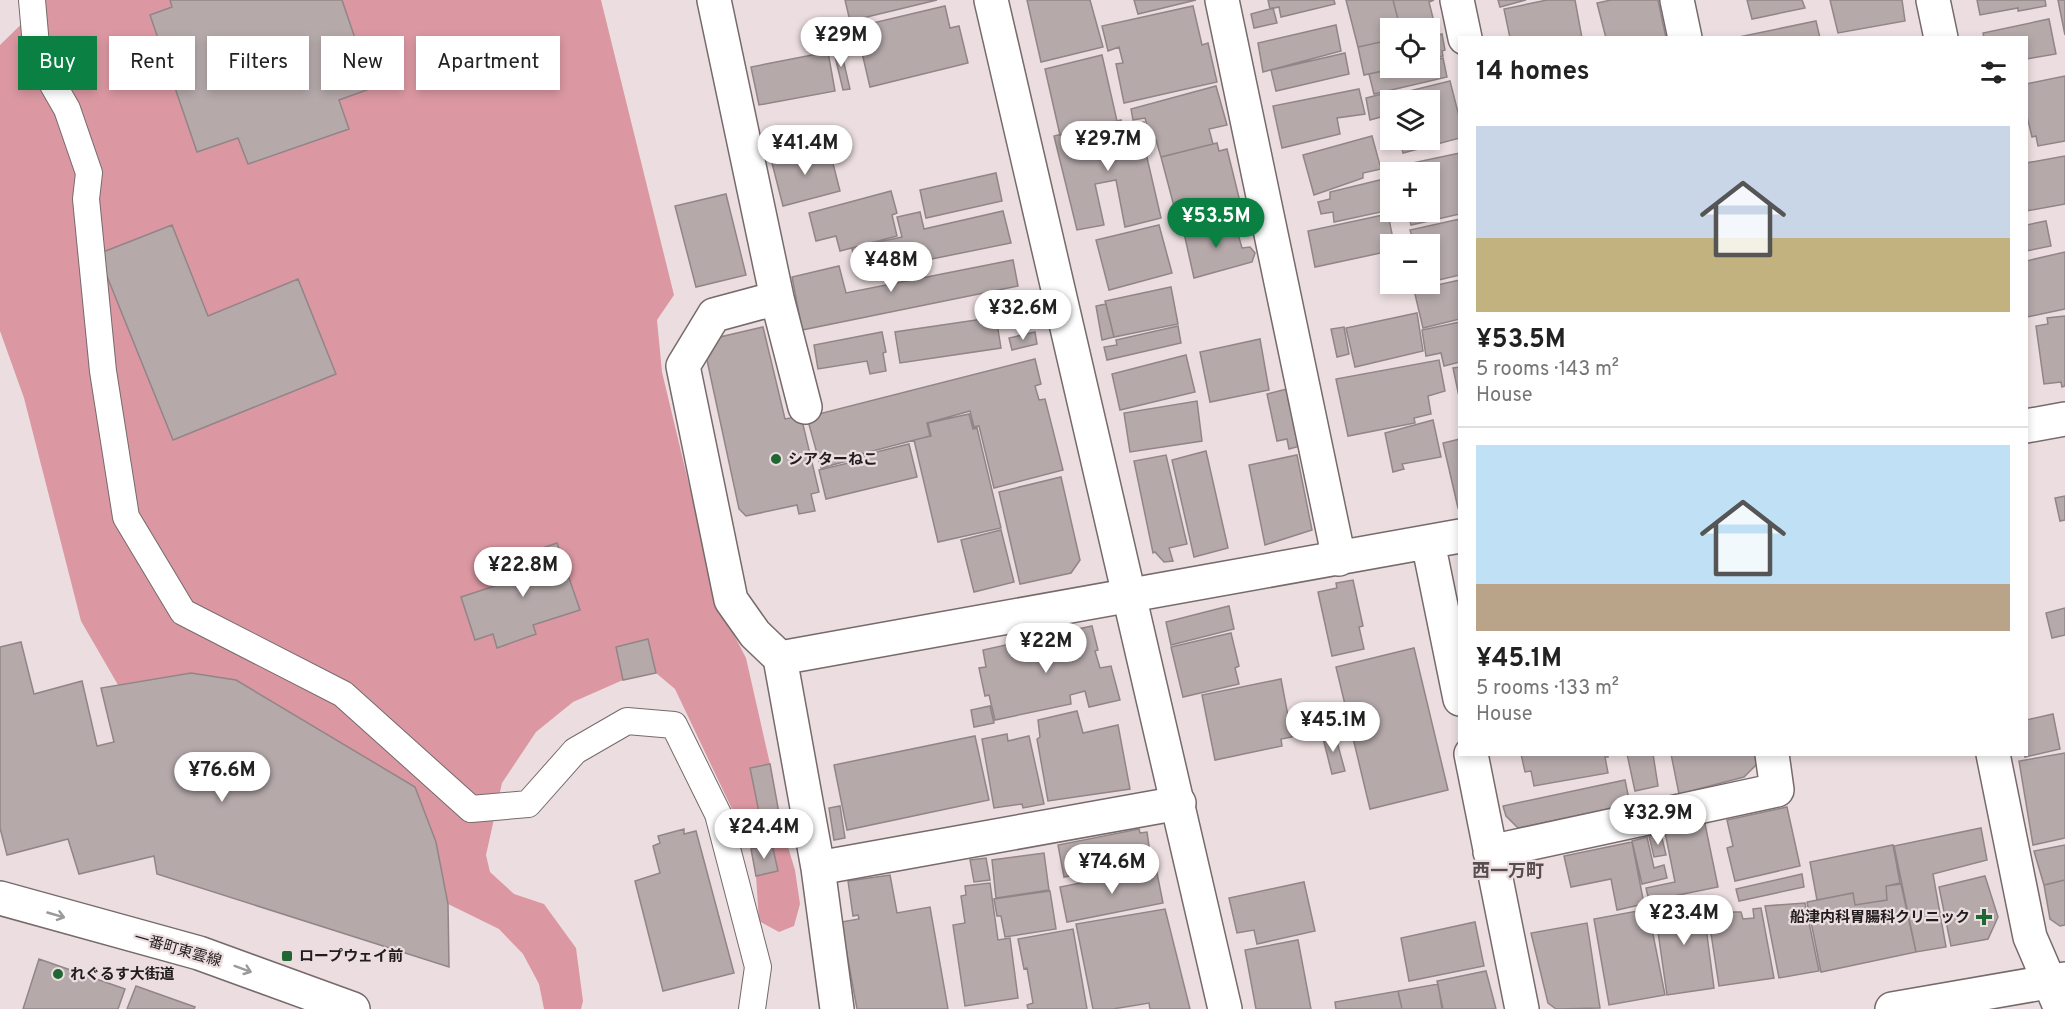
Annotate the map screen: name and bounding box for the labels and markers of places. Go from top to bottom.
pin: ¥29M [805,17,877,68]
pin: ¥29.7M [1059,121,1157,172]
pin: ¥41.4M [756,125,854,176]
pin: ¥53.5M [1167,198,1265,249]
pin: ¥48M [855,242,927,293]
pin: ¥32.6M [974,290,1072,341]
place label: シアターねこ [788,451,878,470]
marker: シアターねこ [769,452,783,466]
pin: ¥22.8M [474,547,572,598]
pin: ¥22M [1010,623,1082,674]
pin: ¥45.1M [1284,702,1382,753]
pin: ¥76.6M [173,752,271,803]
pin: ¥32.9M [1609,795,1707,846]
pin: ¥24.4M [715,809,813,860]
pin: ¥74.6M [1063,844,1161,895]
pin: ¥23.4M [1635,895,1733,946]
marker: 船津内科胃腸科クリニック [1975,908,1993,926]
place label: 船津内科胃腸科クリニック [1790,909,1970,928]
place label: ロープウェイ前 [299,947,403,967]
marker: ロープウェイ前 [280,949,294,963]
place label: れぐるす大街道 [70,966,175,985]
marker: れぐるす大街道 [51,967,65,981]

